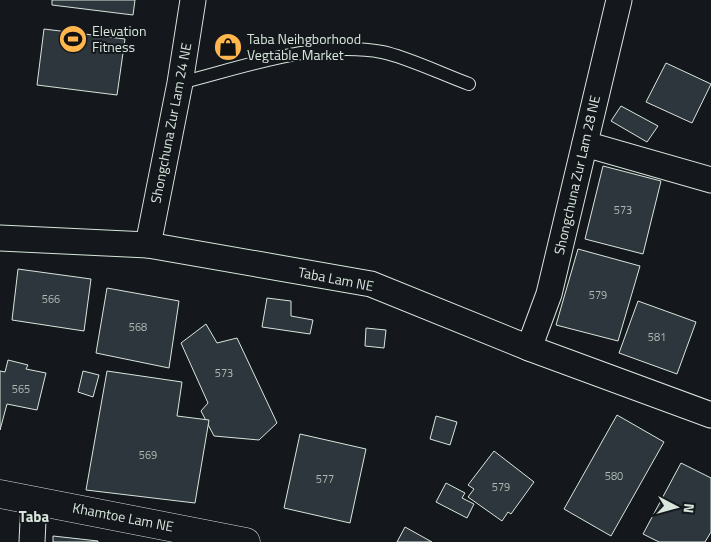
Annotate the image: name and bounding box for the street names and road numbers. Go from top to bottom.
street label: Shongchuna Zur Lam 24 NE [145,41,196,205]
street label: Shongchuna Zur Lam 28 NE [548,93,605,257]
street label: Taba Lam NE [297,261,376,296]
street label: Khamtoe Lam NE [71,496,176,537]

